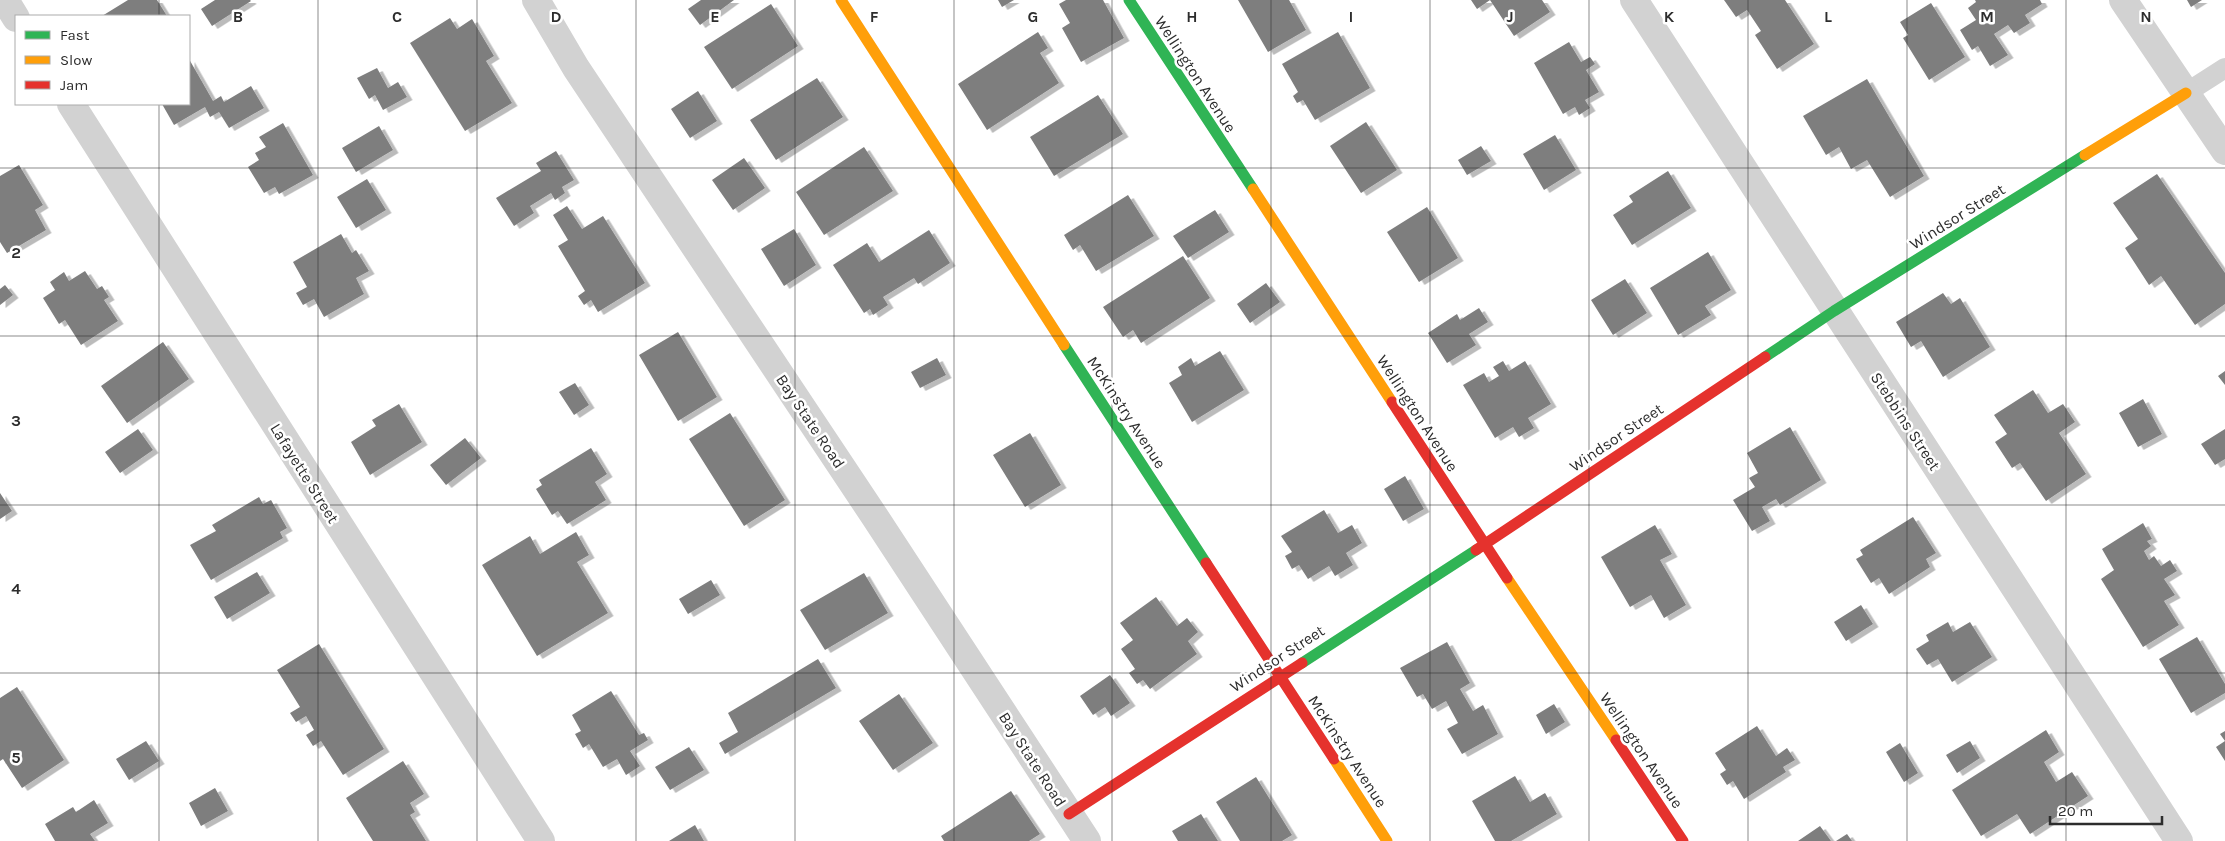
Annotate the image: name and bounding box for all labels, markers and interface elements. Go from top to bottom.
text: B [233,7,243,26]
text: C [392,7,402,26]
text: D [551,7,562,26]
text: E [710,7,720,26]
text: F [870,7,879,26]
text: G [1028,7,1038,26]
text: H [1186,7,1198,26]
text: I [1349,7,1353,26]
text: J [1506,7,1514,26]
text: K [1664,7,1675,26]
text: L [1824,7,1832,26]
text: M [1980,7,1994,26]
text: N [2140,7,2152,26]
street label: Wellington Avenue [1151,12,1240,136]
legend [15,15,190,105]
text: Fast [60,26,90,44]
text: Slow [60,51,92,69]
text: Jam [60,76,88,94]
street label: Windsor Street [1906,180,2008,253]
text: 2 [11,243,21,262]
street label: Wellington Avenue [1373,351,1462,475]
street label: McKinstry Avenue [1083,353,1170,472]
street label: Stebbins Street [1867,369,1944,474]
street label: Bay State Road [772,371,849,472]
street label: Windsor Street [1566,399,1667,476]
text: 3 [11,411,21,430]
street label: Lafayette Street [266,420,343,527]
text: 4 [11,579,21,598]
street label: Windsor Street [1226,621,1328,696]
street label: Wellington Avenue [1596,689,1687,812]
street label: McKinstry Avenue [1304,692,1391,811]
street label: Bay State Road [995,708,1070,810]
text: 5 [11,748,21,767]
scale bar [2050,794,2162,826]
text: 20 m [2058,802,2093,820]

